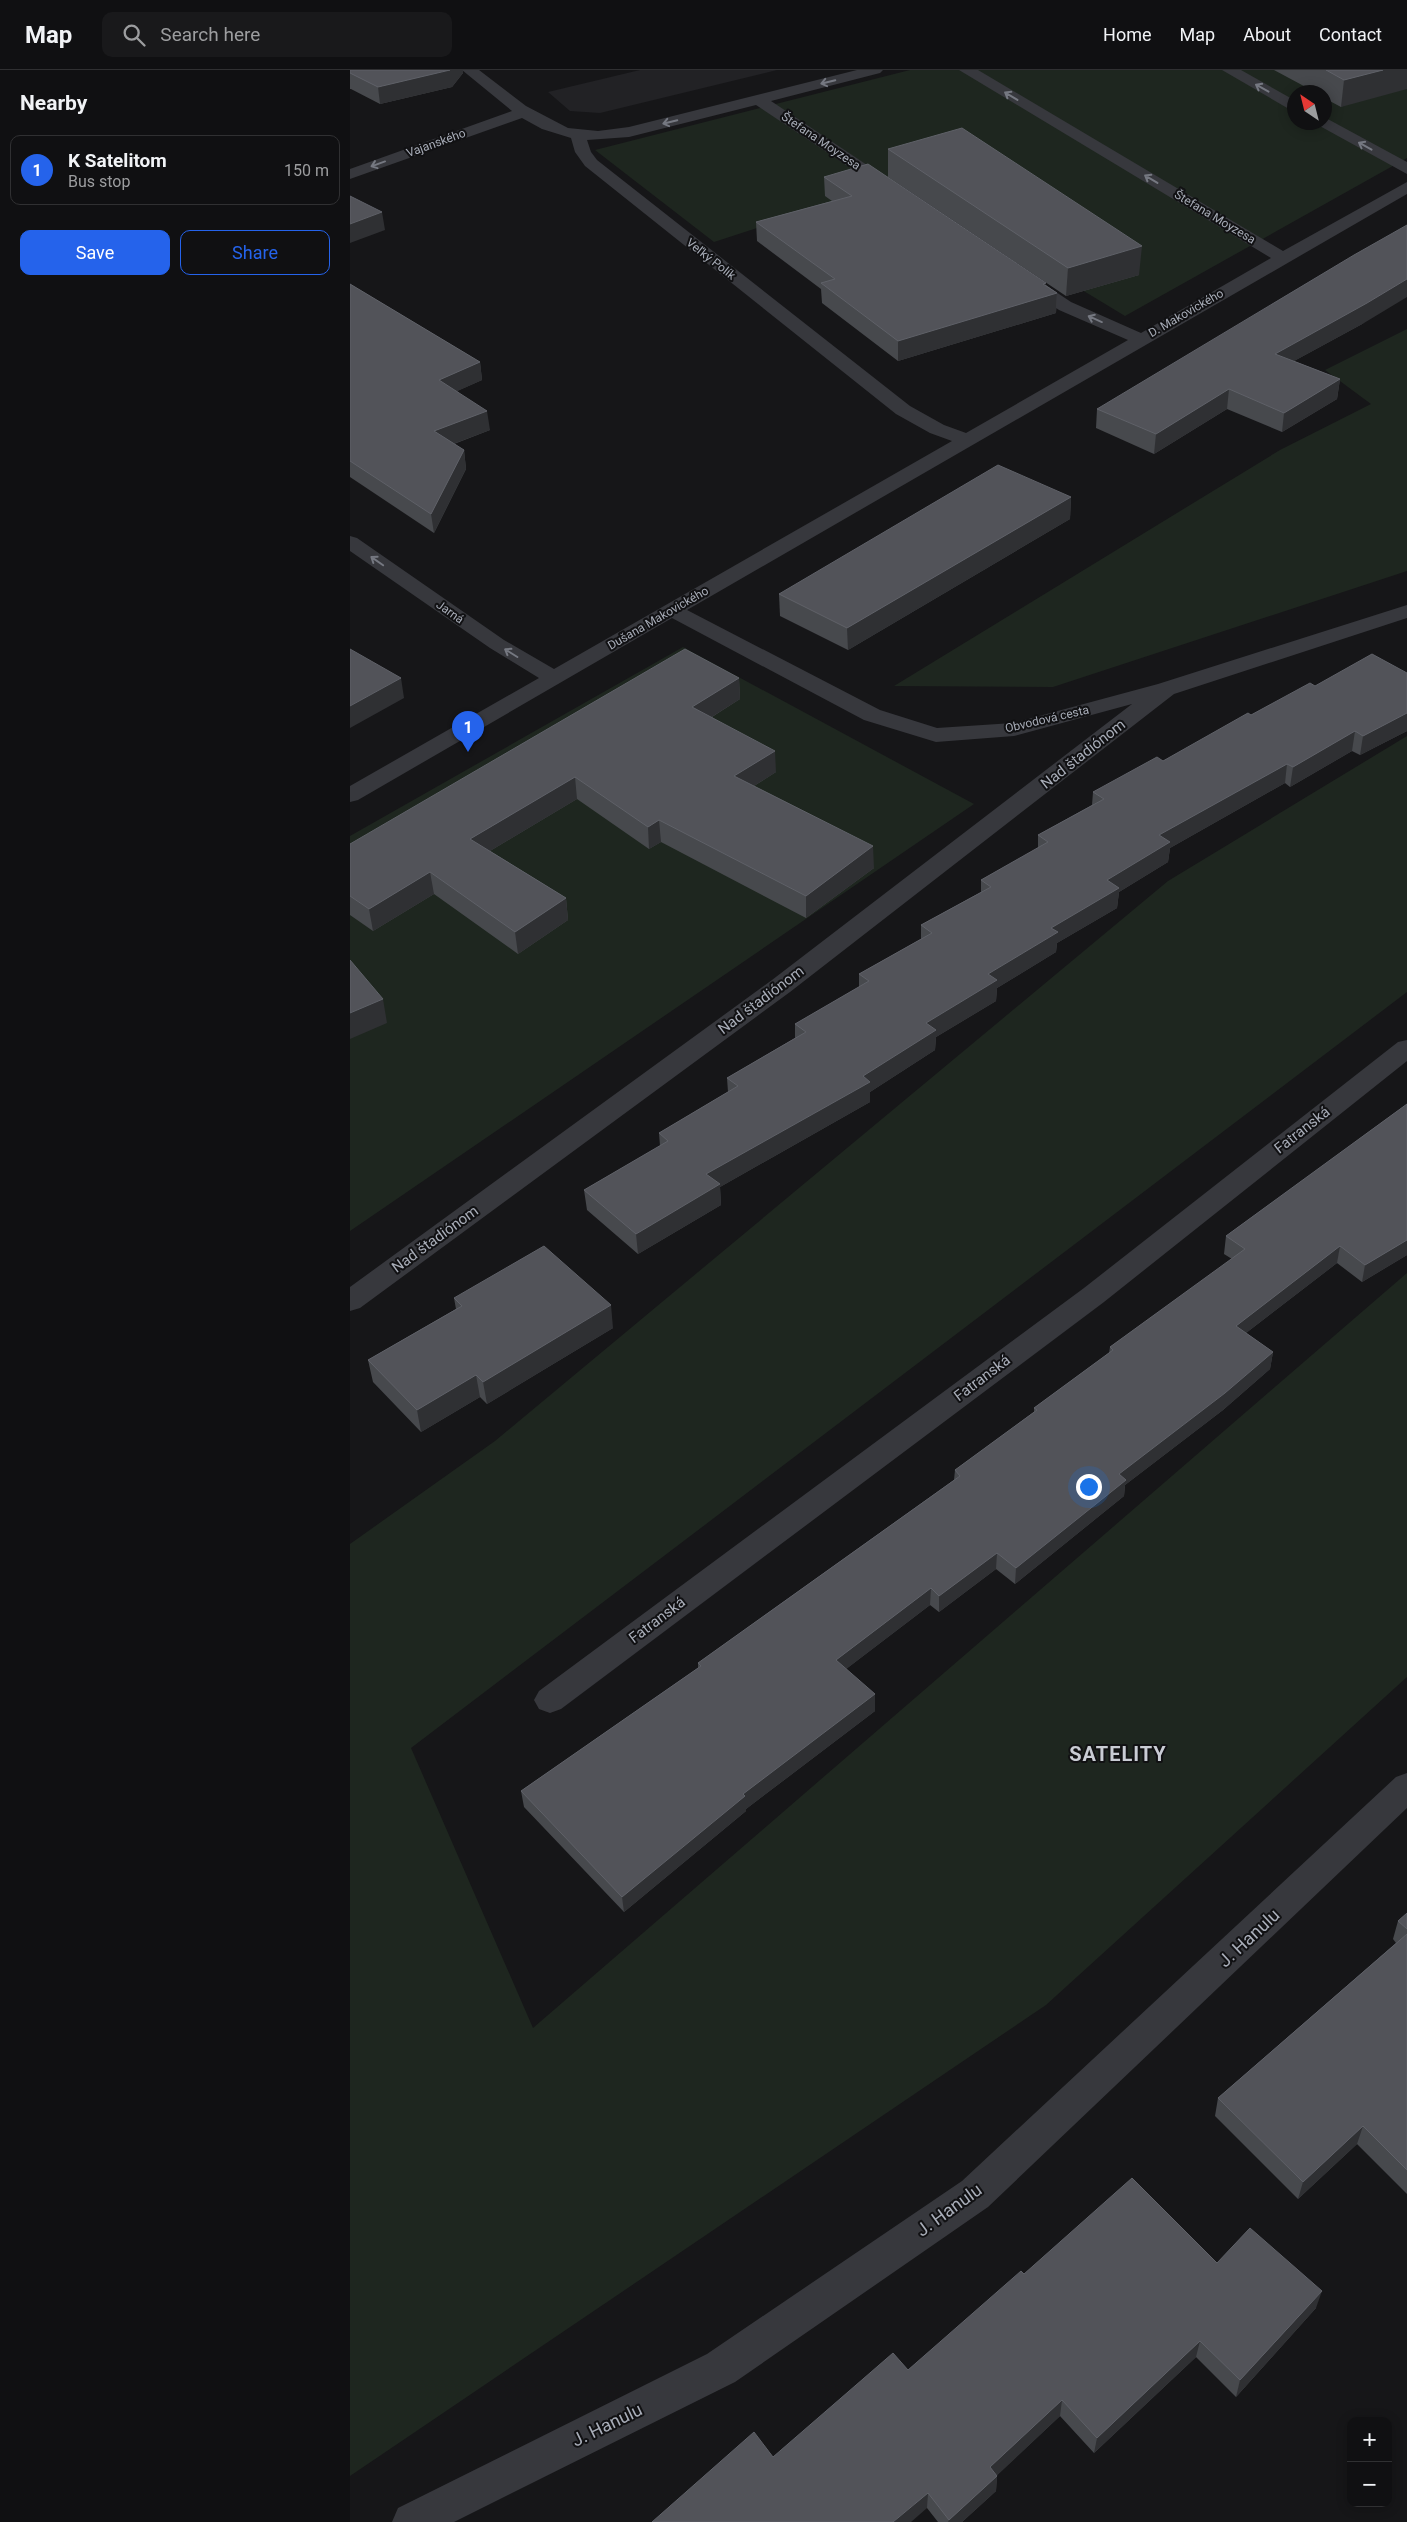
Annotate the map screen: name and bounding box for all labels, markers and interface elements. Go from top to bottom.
search box [102,12,452,57]
text: Map [25,21,72,49]
icon: search [120,21,148,49]
text: Search here [160,23,260,46]
text: Home [1103,24,1152,45]
text: Map [1180,24,1215,45]
text: About [1243,24,1291,45]
text: Contact [1319,24,1382,45]
one-way arrow [820,78,836,87]
one-way arrow [1255,83,1270,93]
north arrow [1287,85,1332,130]
text: Nearby [20,91,87,115]
one-way arrow [1003,91,1018,101]
street label: Štefana Moyzesa [779,109,864,173]
one-way arrow [663,118,679,127]
street label: Vajanského [405,126,468,160]
one-way arrow [1358,141,1373,151]
text: K Satelitom [68,149,167,172]
one-way arrow [371,160,387,169]
text: 1 [32,161,42,180]
text: 150 m [284,161,329,180]
text: Bus stop [68,172,130,191]
one-way arrow [1144,174,1158,184]
street label: Štefana Moyzesa [1172,186,1259,247]
button: Save [20,230,170,275]
button: Share [180,230,330,275]
street label: Veľký Polík [684,235,739,283]
street label: D. Makovického [1146,286,1226,340]
one-way arrow [1088,314,1103,324]
one-way arrow [370,556,384,566]
street label: Dušana Makovického [605,583,711,653]
street label: Jarná [434,598,466,626]
one-way arrow [504,647,518,657]
street label: Obvodová cesta [1004,703,1090,735]
pin: 1 [452,711,484,752]
street label: Nad štadiónom [1037,715,1129,793]
street label: Nad štadiónom [715,962,807,1038]
street label: Fatranská [1271,1103,1333,1157]
street label: Nad štadiónom [388,1202,482,1276]
street label: Fatranská [950,1351,1014,1405]
your location [1076,1474,1102,1500]
street label: Fatranská [625,1593,689,1647]
district label: SATELITY [1069,1742,1167,1766]
street label: J. Hanulu [1214,1904,1284,1971]
street label: J. Hanulu [912,2179,986,2240]
street label: J. Hanulu [568,2398,646,2451]
map controls [1347,2417,1392,2507]
button: + [1347,2417,1392,2462]
button: − [1347,2462,1392,2507]

